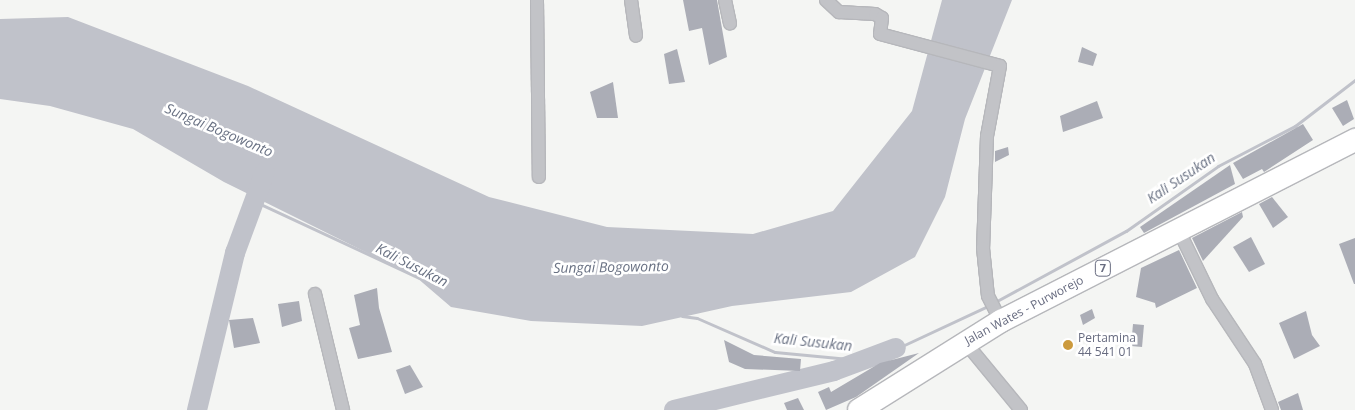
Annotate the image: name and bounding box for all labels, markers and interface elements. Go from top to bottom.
water label: Sungai Bogowonto [163,100,275,160]
water label: Kali Susukan [1144,149,1218,207]
water label: Kali Susukan [373,240,451,290]
water label: Sungai Bogowonto [553,258,669,276]
road number: 7 [1094,260,1112,276]
street label: Jalan Wates - Purworejo [962,273,1086,347]
water label: Kali Susukan [773,330,853,354]
place label: Pertamina 44 541 01 [1078,331,1136,359]
marker: Pertamina 44 541 01 [1062,339,1074,351]

